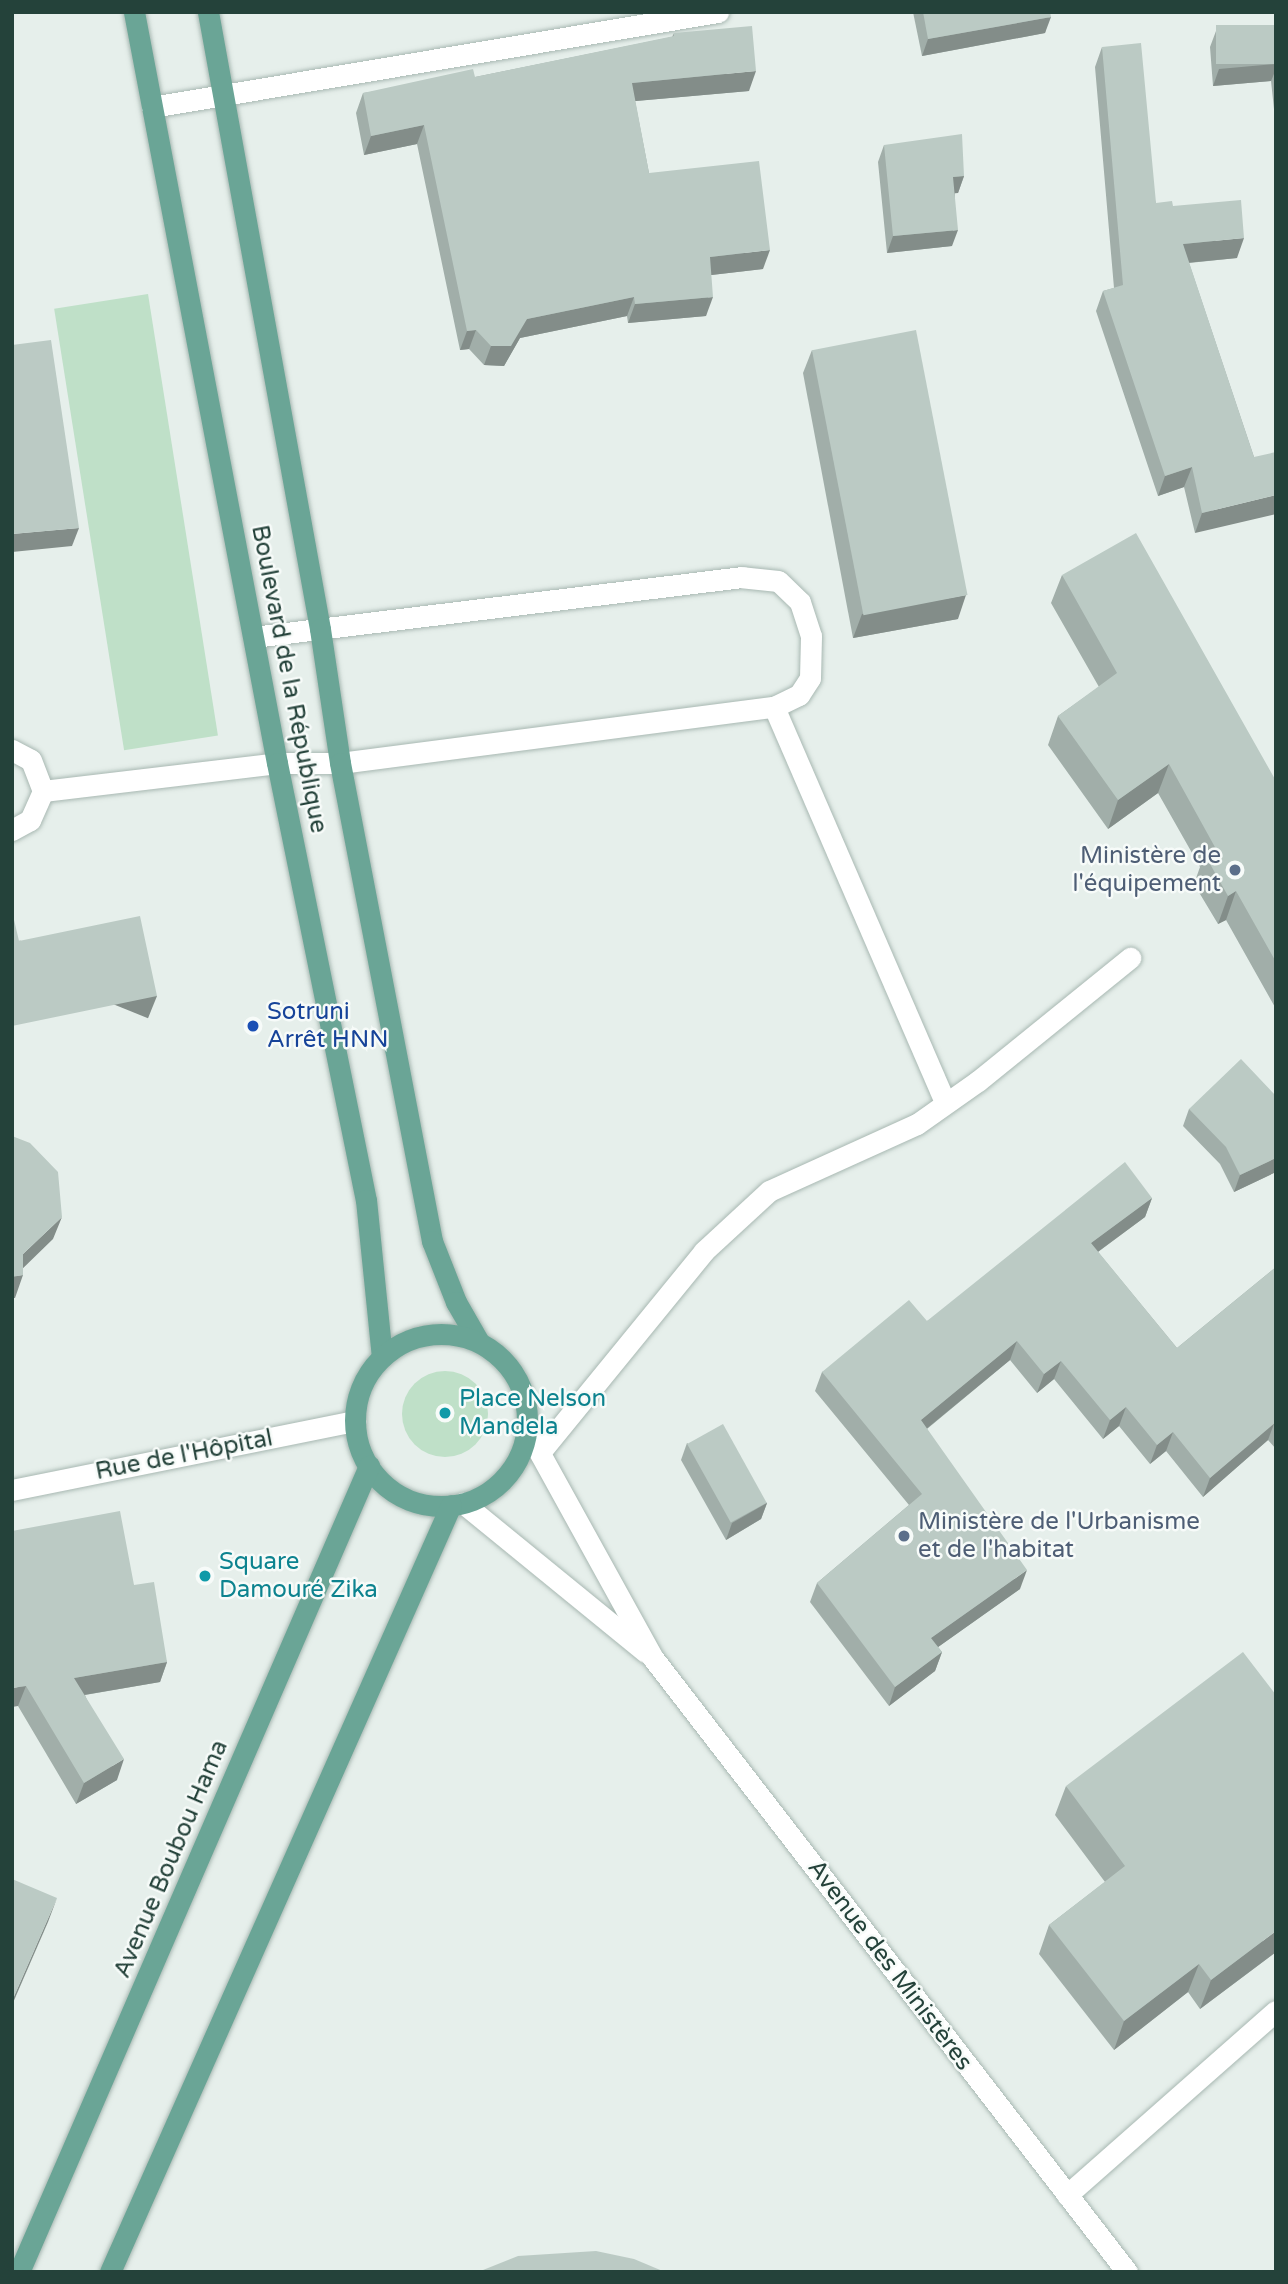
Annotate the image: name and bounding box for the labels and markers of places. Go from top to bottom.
place label: Ministère de l'équipement [1073,842,1221,898]
marker: Ministère de l'équipement [1227,862,1243,878]
place label: Sotruni Arrêt HNN [267,998,388,1054]
marker: Sotruni Arrêt HNN [245,1018,261,1034]
place label: Place Nelson Mandela [459,1385,606,1441]
marker: Place Nelson Mandela [437,1405,453,1421]
place label: Ministère de l'Urbanisme et de l'habitat [918,1508,1200,1564]
marker: Ministère de l'Urbanisme et de l'habitat [896,1528,912,1544]
place label: Square Damouré Zika [219,1548,378,1604]
marker: Square Damouré Zika [197,1568,213,1584]

